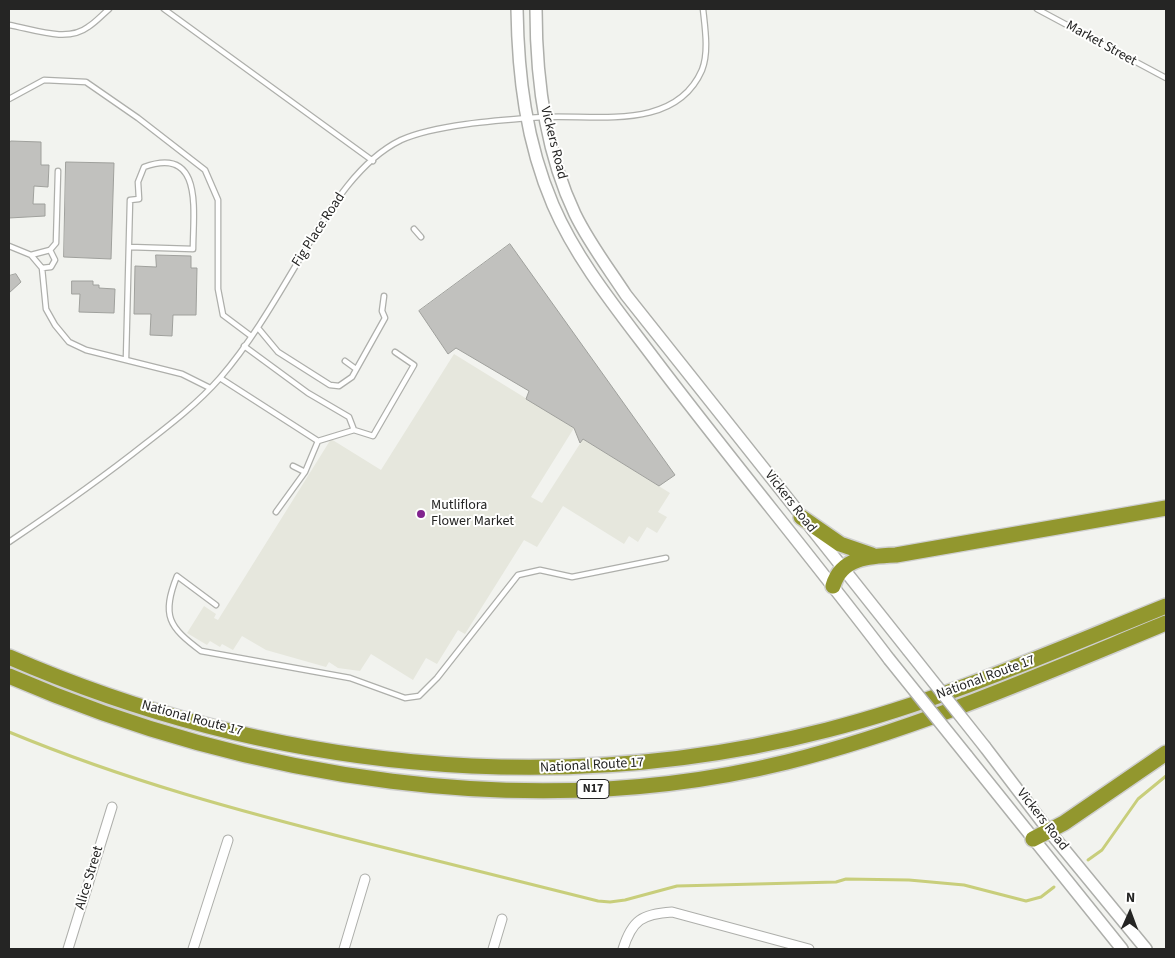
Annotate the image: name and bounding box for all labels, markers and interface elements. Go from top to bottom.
street label: Market Street [1063,18,1139,70]
street label: Vickers Road [536,105,570,181]
street label: Fig Place Road [289,190,349,270]
street label: Vickers Road [761,468,819,536]
place label: Mutliflora Flower Market [431,498,514,530]
marker: Mutliflora Flower Market [415,508,427,520]
street label: National Route 17 [934,652,1038,704]
street label: National Route 17 [140,697,244,741]
street label: National Route 17 [540,755,644,777]
road number: N17 [577,780,609,799]
street label: Vickers Road [1013,786,1071,854]
street label: Alice Street [72,844,108,912]
north arrow [1105,888,1155,938]
text: N [1126,888,1136,908]

